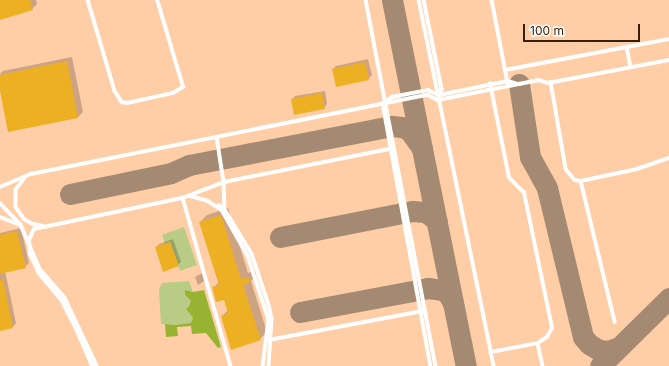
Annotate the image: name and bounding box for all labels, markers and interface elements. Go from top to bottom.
scale bar [525,16,642,42]
text: 100 m [530,23,564,38]

